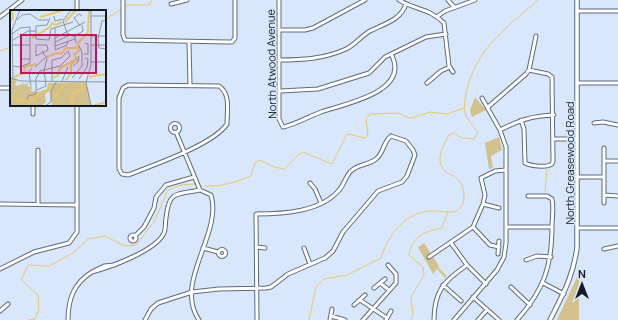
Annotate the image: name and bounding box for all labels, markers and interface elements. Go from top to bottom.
street label: North Atwood Avenue [263,8,279,119]
inset map [10,10,106,106]
street label: North Greasewood Road [562,101,577,225]
north arrow [562,264,602,304]
text: N [578,266,586,281]

